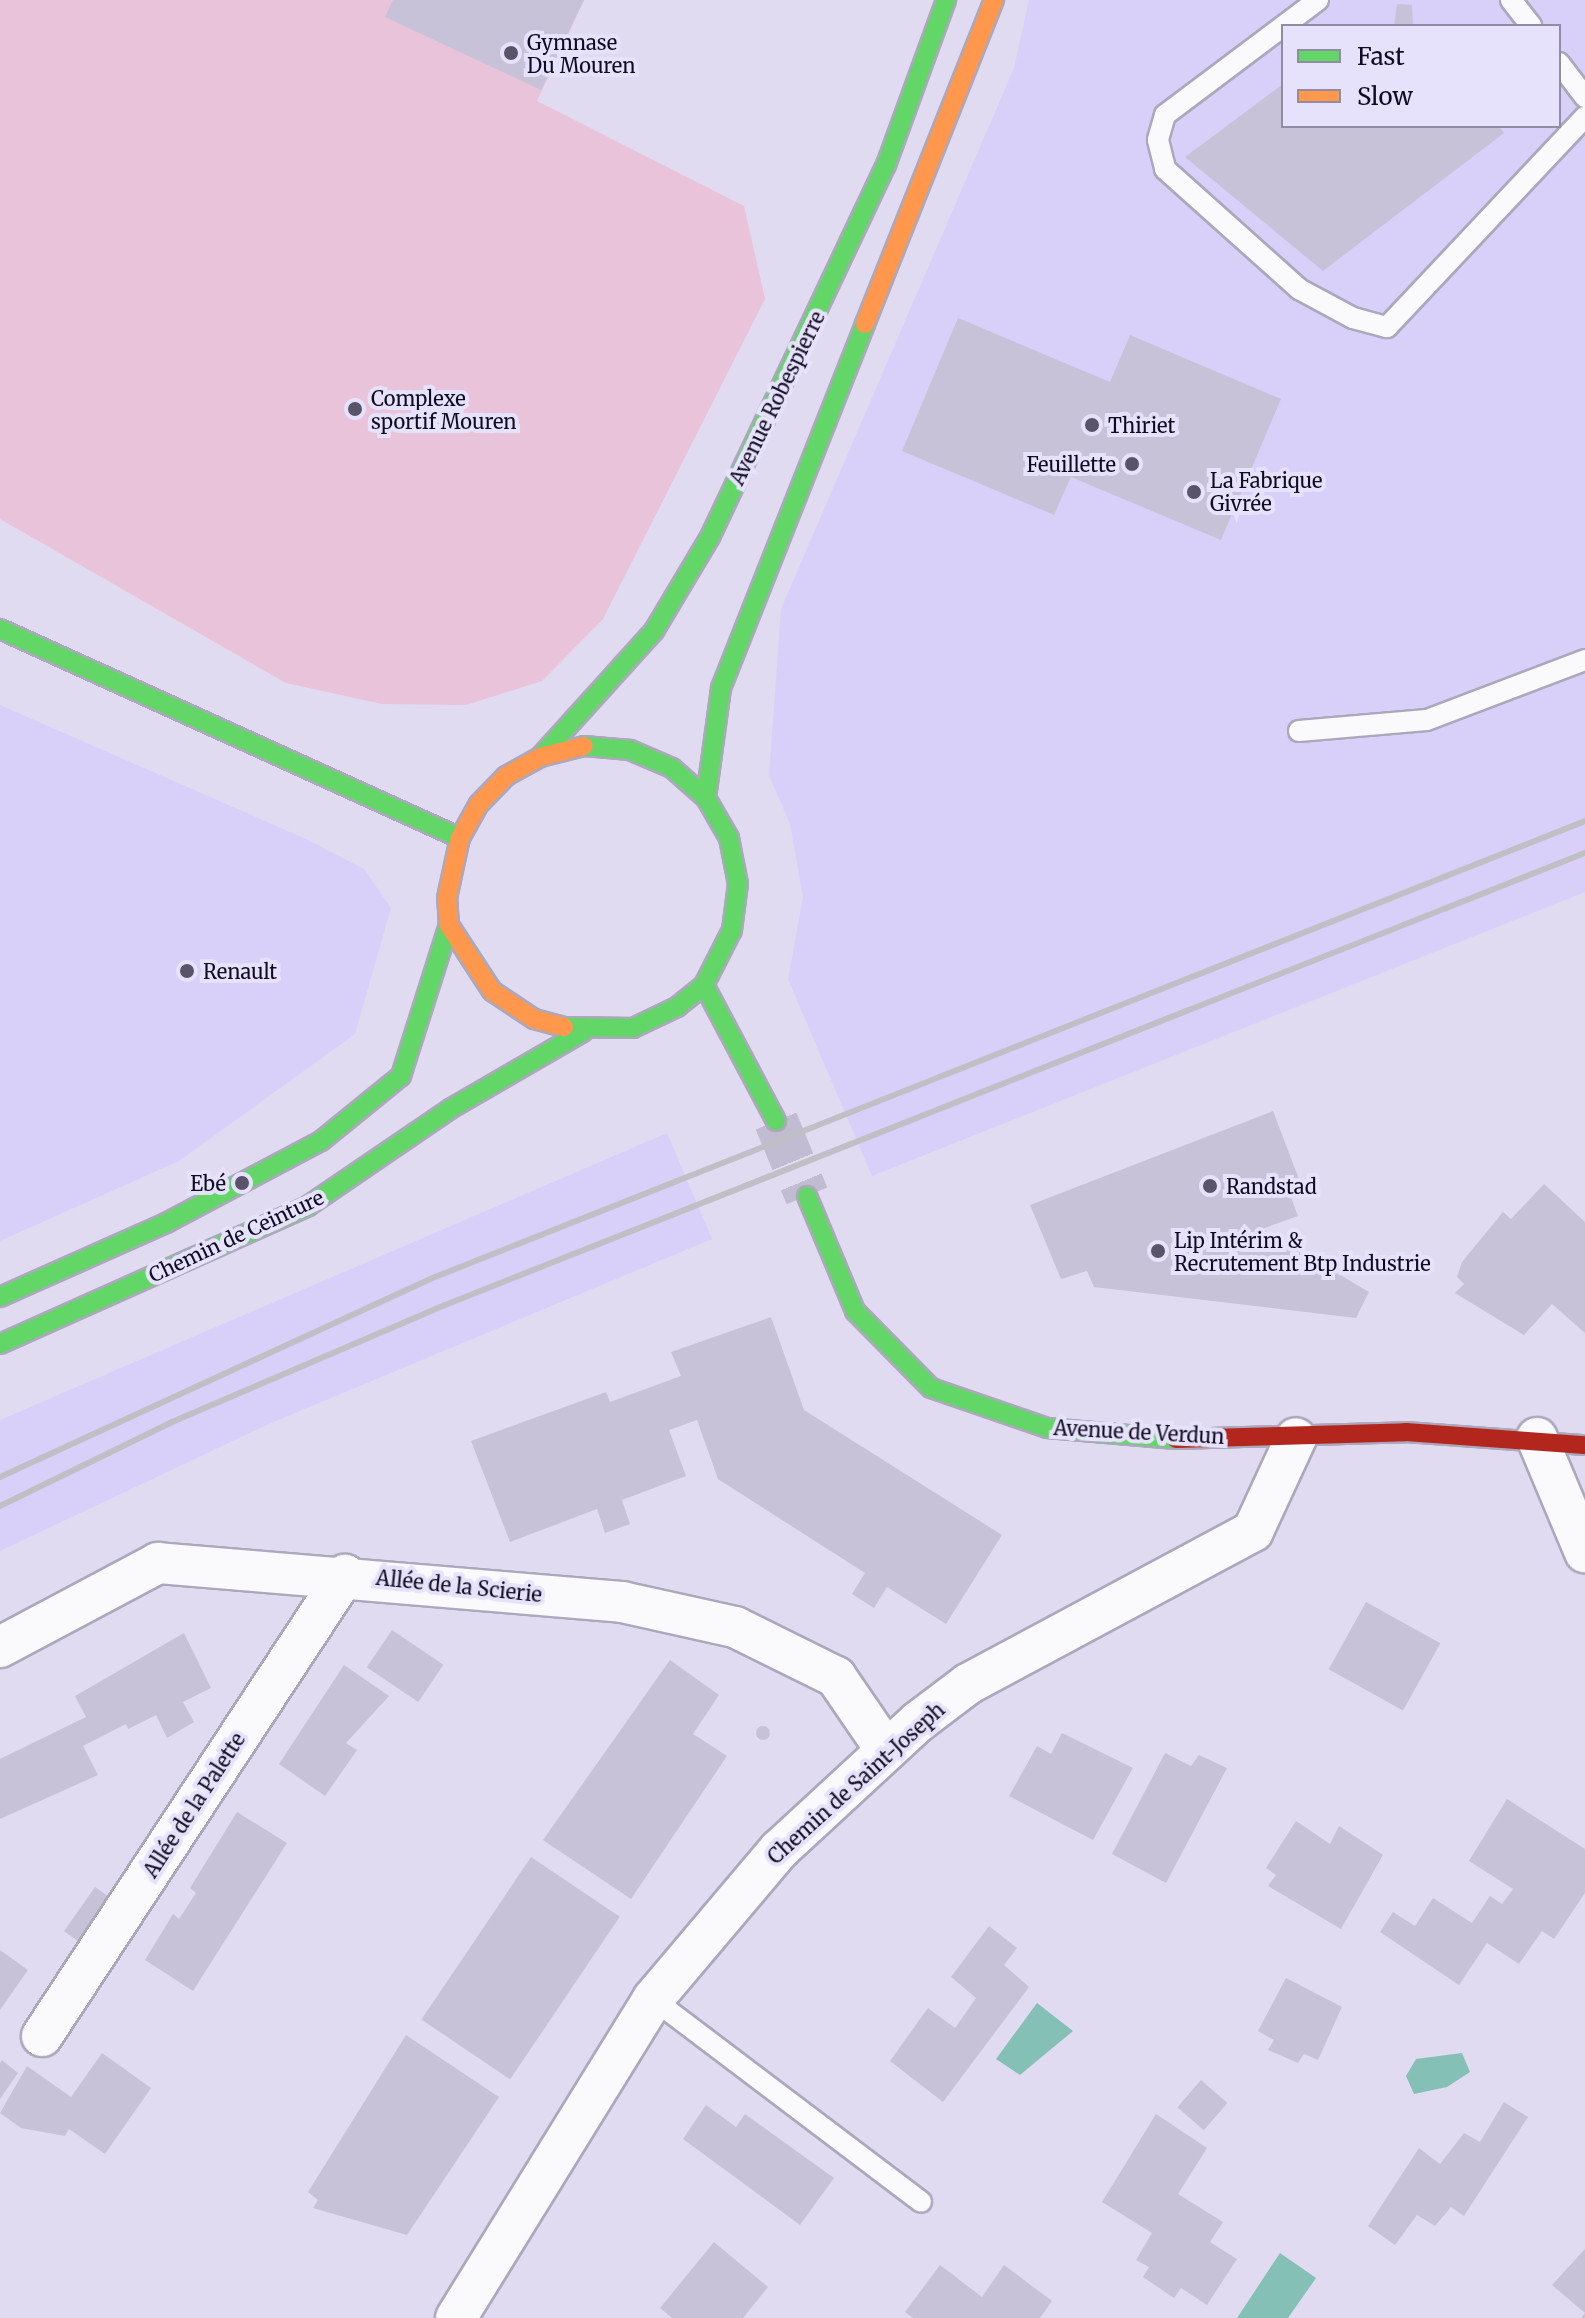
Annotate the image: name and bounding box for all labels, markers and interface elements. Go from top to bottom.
legend [1281,24,1561,128]
place label: Gymnase Du Mouren [527,30,636,77]
text: Fast [1357,41,1405,72]
marker: Gymnase Du Mouren [502,44,520,62]
text: Slow [1357,81,1413,112]
street label: Avenue Robespierre [725,307,829,489]
place label: Complexe sportif Mouren [371,386,517,433]
marker: Complexe sportif Mouren [346,400,364,418]
place label: Thiriet [1108,413,1175,437]
marker: Thiriet [1083,416,1101,434]
place label: Feuillette [1027,452,1116,476]
marker: Feuillette [1123,455,1141,473]
place label: La Fabrique Givrée [1210,468,1322,515]
marker: La Fabrique Givrée [1185,483,1203,501]
place label: Renault [203,959,277,983]
marker: Renault [178,962,196,980]
place label: Ebé [190,1171,226,1195]
marker: Ebé [233,1174,251,1192]
place label: Randstad [1226,1174,1317,1198]
marker: Randstad [1201,1177,1219,1195]
street label: Chemin de Ceinture [145,1185,327,1287]
place label: Lip Intérim & Recrutement Btp Industrie [1174,1228,1431,1275]
marker: Lip Intérim & Recrutement Btp Industrie [1149,1242,1167,1260]
street label: Avenue de Verdun [1053,1416,1225,1448]
street label: Allée de la Scierie [375,1565,543,1607]
street label: Chemin de Saint-Joseph [763,1697,949,1869]
street label: Allée de la Palette [138,1728,250,1882]

